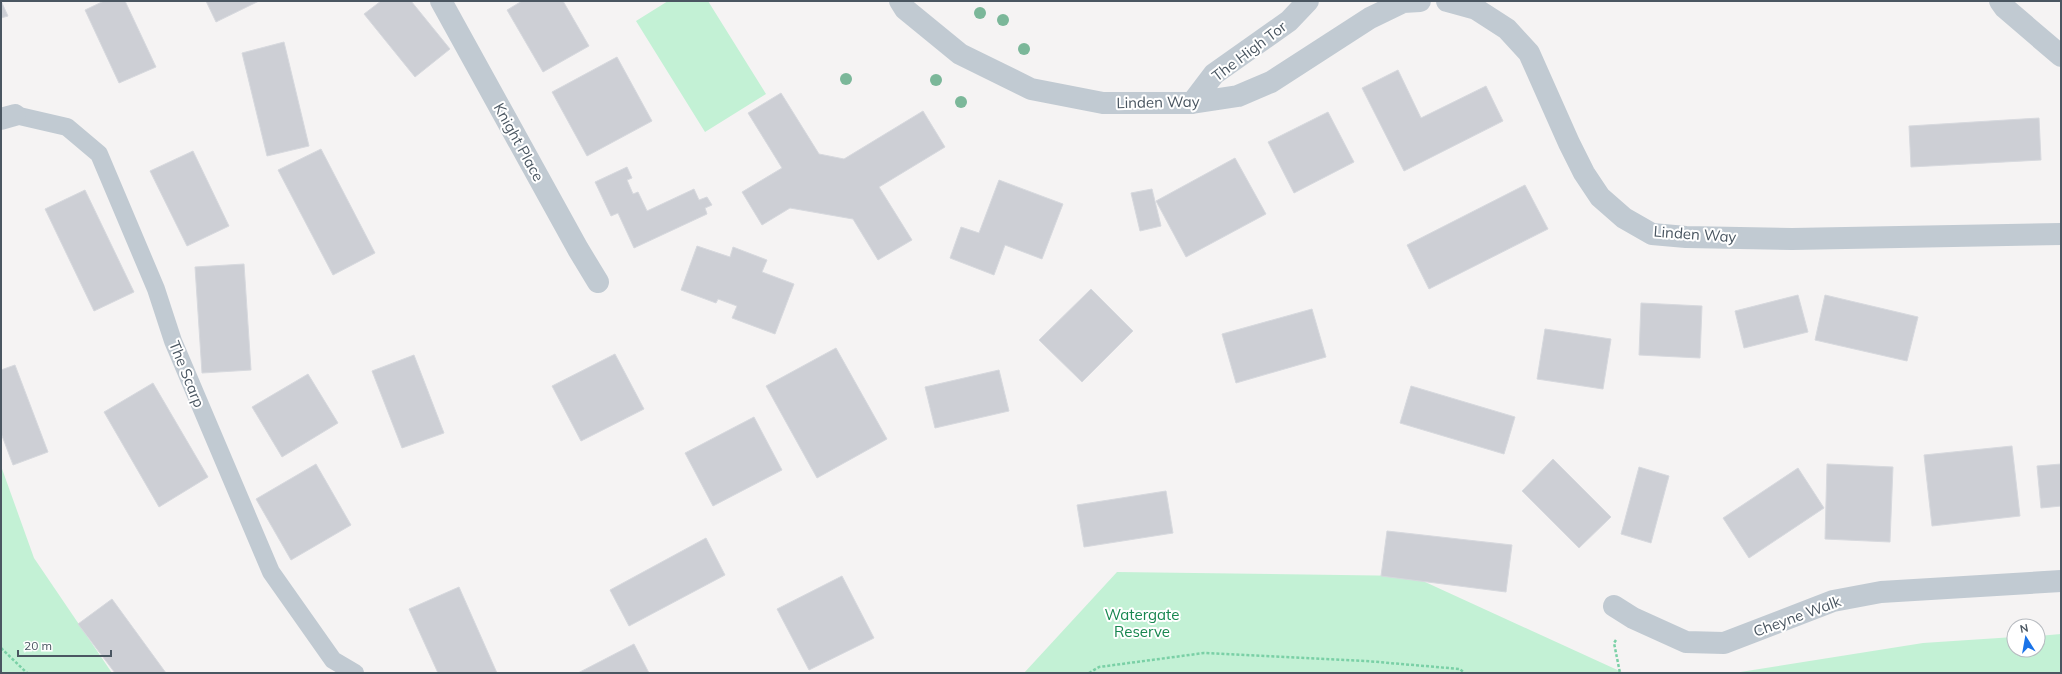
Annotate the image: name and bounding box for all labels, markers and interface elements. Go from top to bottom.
street label: The High Tor [1208,16,1291,85]
street label: Linden Way [1116,92,1200,112]
street label: Knight Place [490,100,548,184]
street label: Linden Way [1653,222,1737,246]
street label: The Scarp [165,338,209,410]
street label: Cheyne Walk [1750,591,1844,641]
park label: Watergate Reserve [1105,605,1179,641]
north arrow [2006,618,2046,658]
text: N [2019,621,2030,636]
scale bar [18,632,111,658]
text: 20 m [24,638,52,653]

